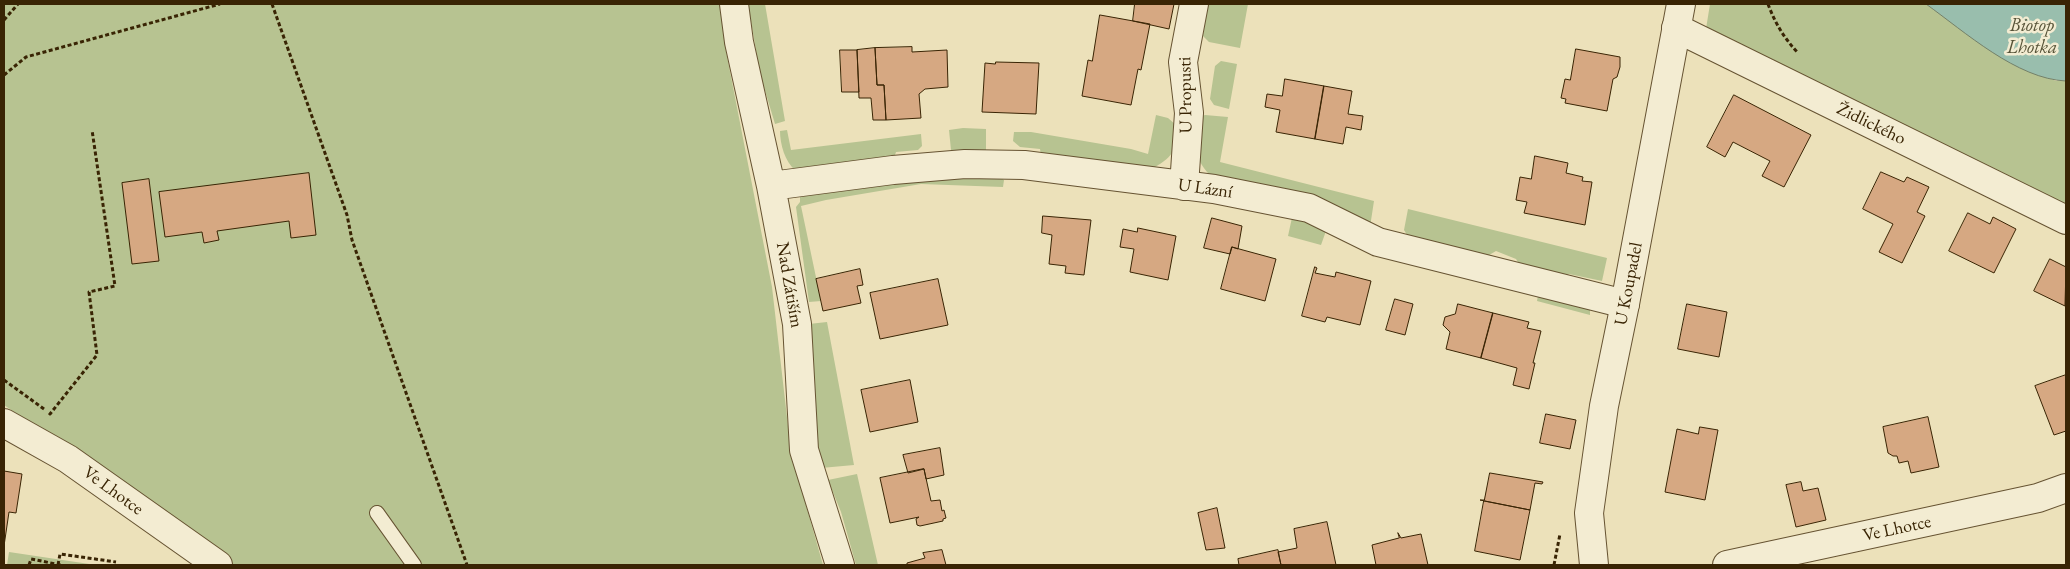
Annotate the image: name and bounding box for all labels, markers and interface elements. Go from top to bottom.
water label: Biotop Lhotka [2007,15,2057,59]
street label: U Propusti [1175,57,1197,133]
street label: Židlického [1833,98,1909,150]
street label: U Lázní [1176,174,1234,204]
street label: Nad Zátiším [771,241,807,329]
street label: U Koupadel [1610,241,1648,327]
street label: Ve Lhotce [79,462,147,520]
street label: Ve Lhotce [1861,511,1933,547]

